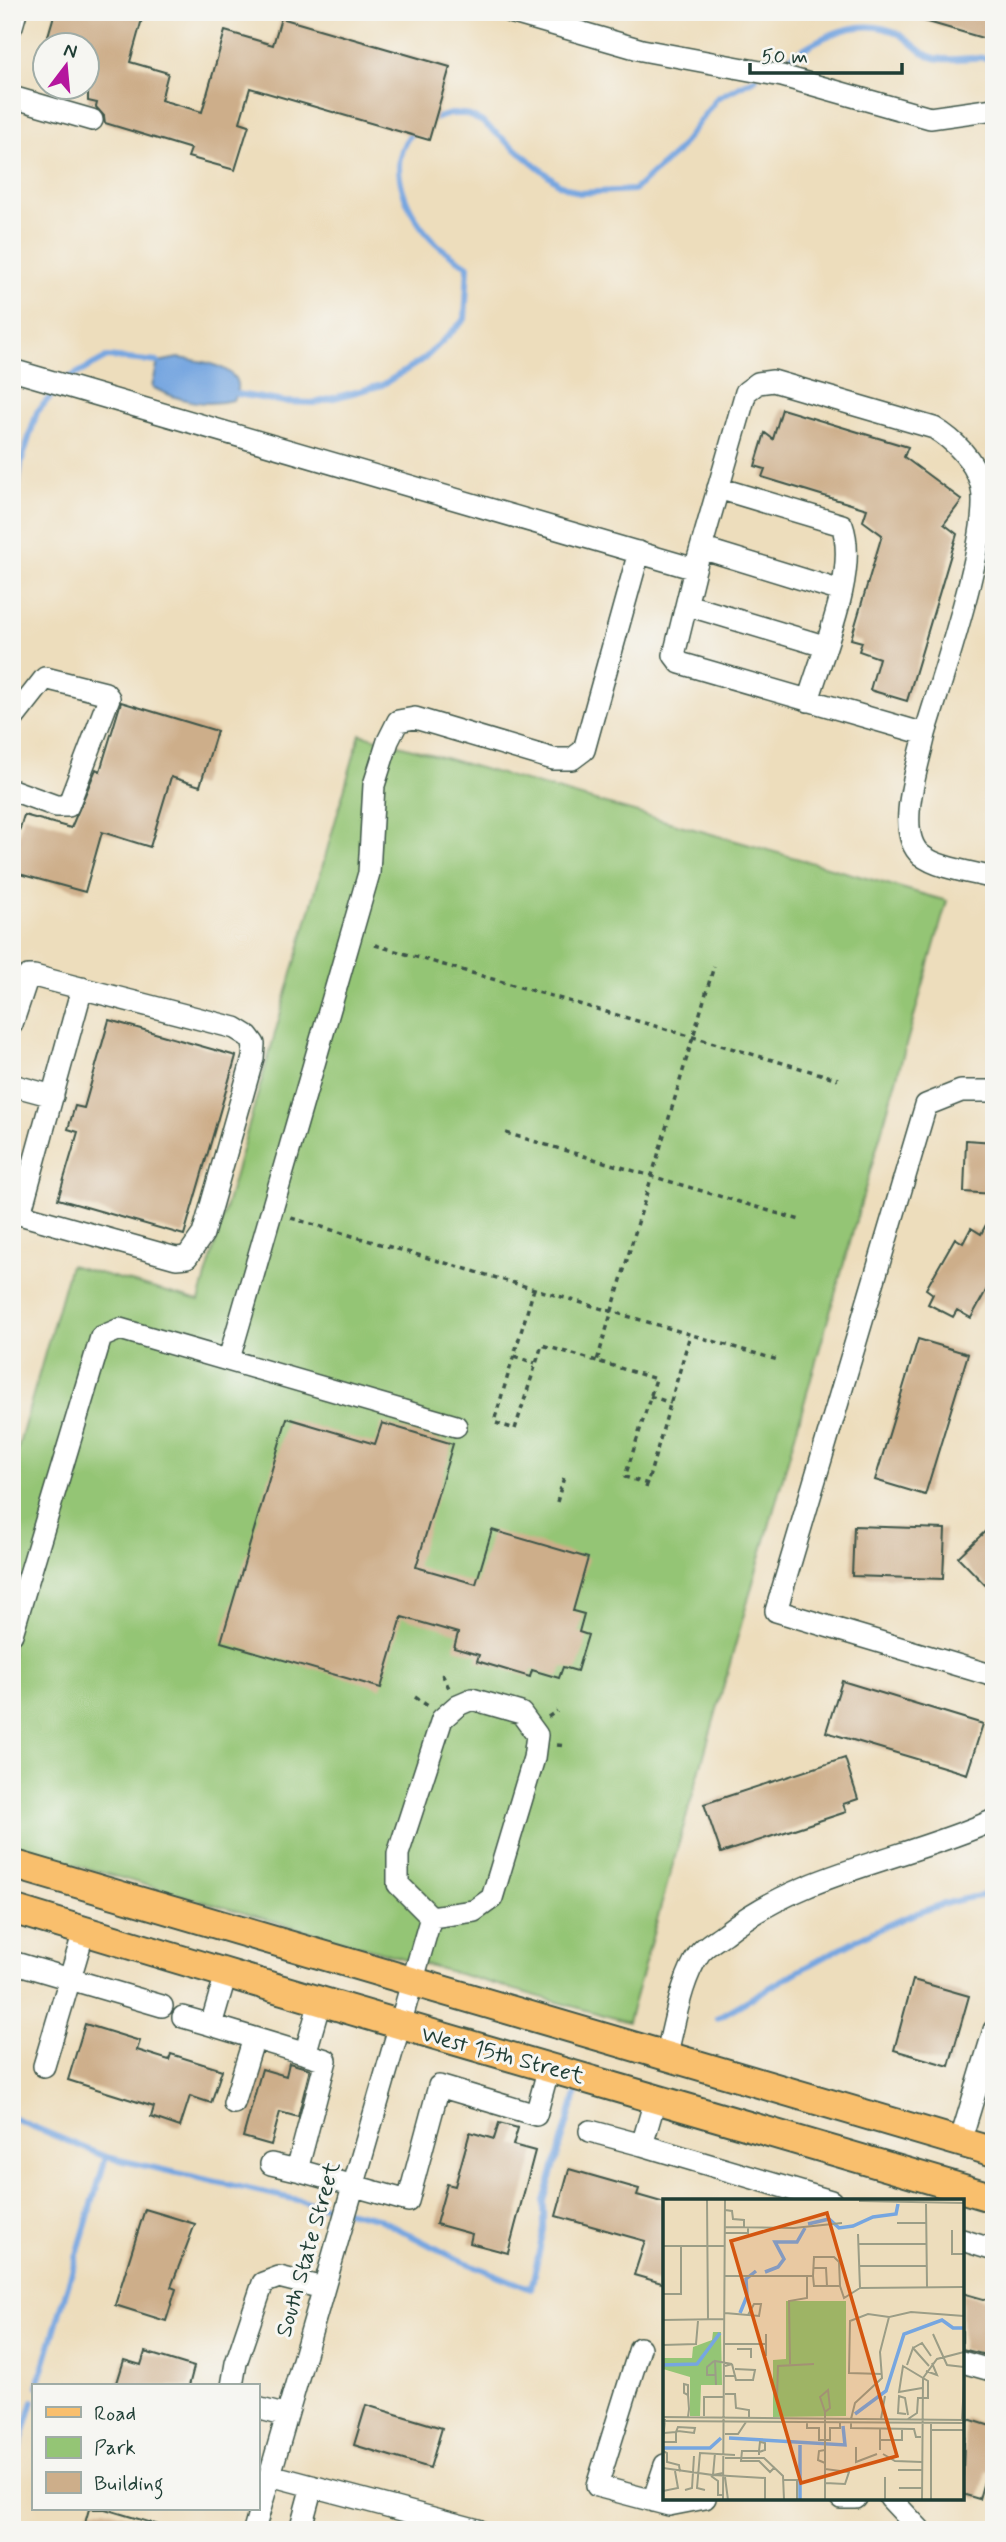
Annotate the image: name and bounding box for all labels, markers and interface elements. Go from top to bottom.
north arrow [32,32,102,102]
scale bar [750,32,903,76]
text: N [61,37,80,65]
text: 50 m [761,43,808,71]
street label: West 15th Street [418,2020,588,2092]
street label: South State Street [270,2158,348,2341]
inset map [663,2199,964,2500]
legend [32,2384,259,2510]
text: Road [94,2400,136,2428]
text: Park [94,2434,136,2462]
text: Building [94,2470,164,2500]

